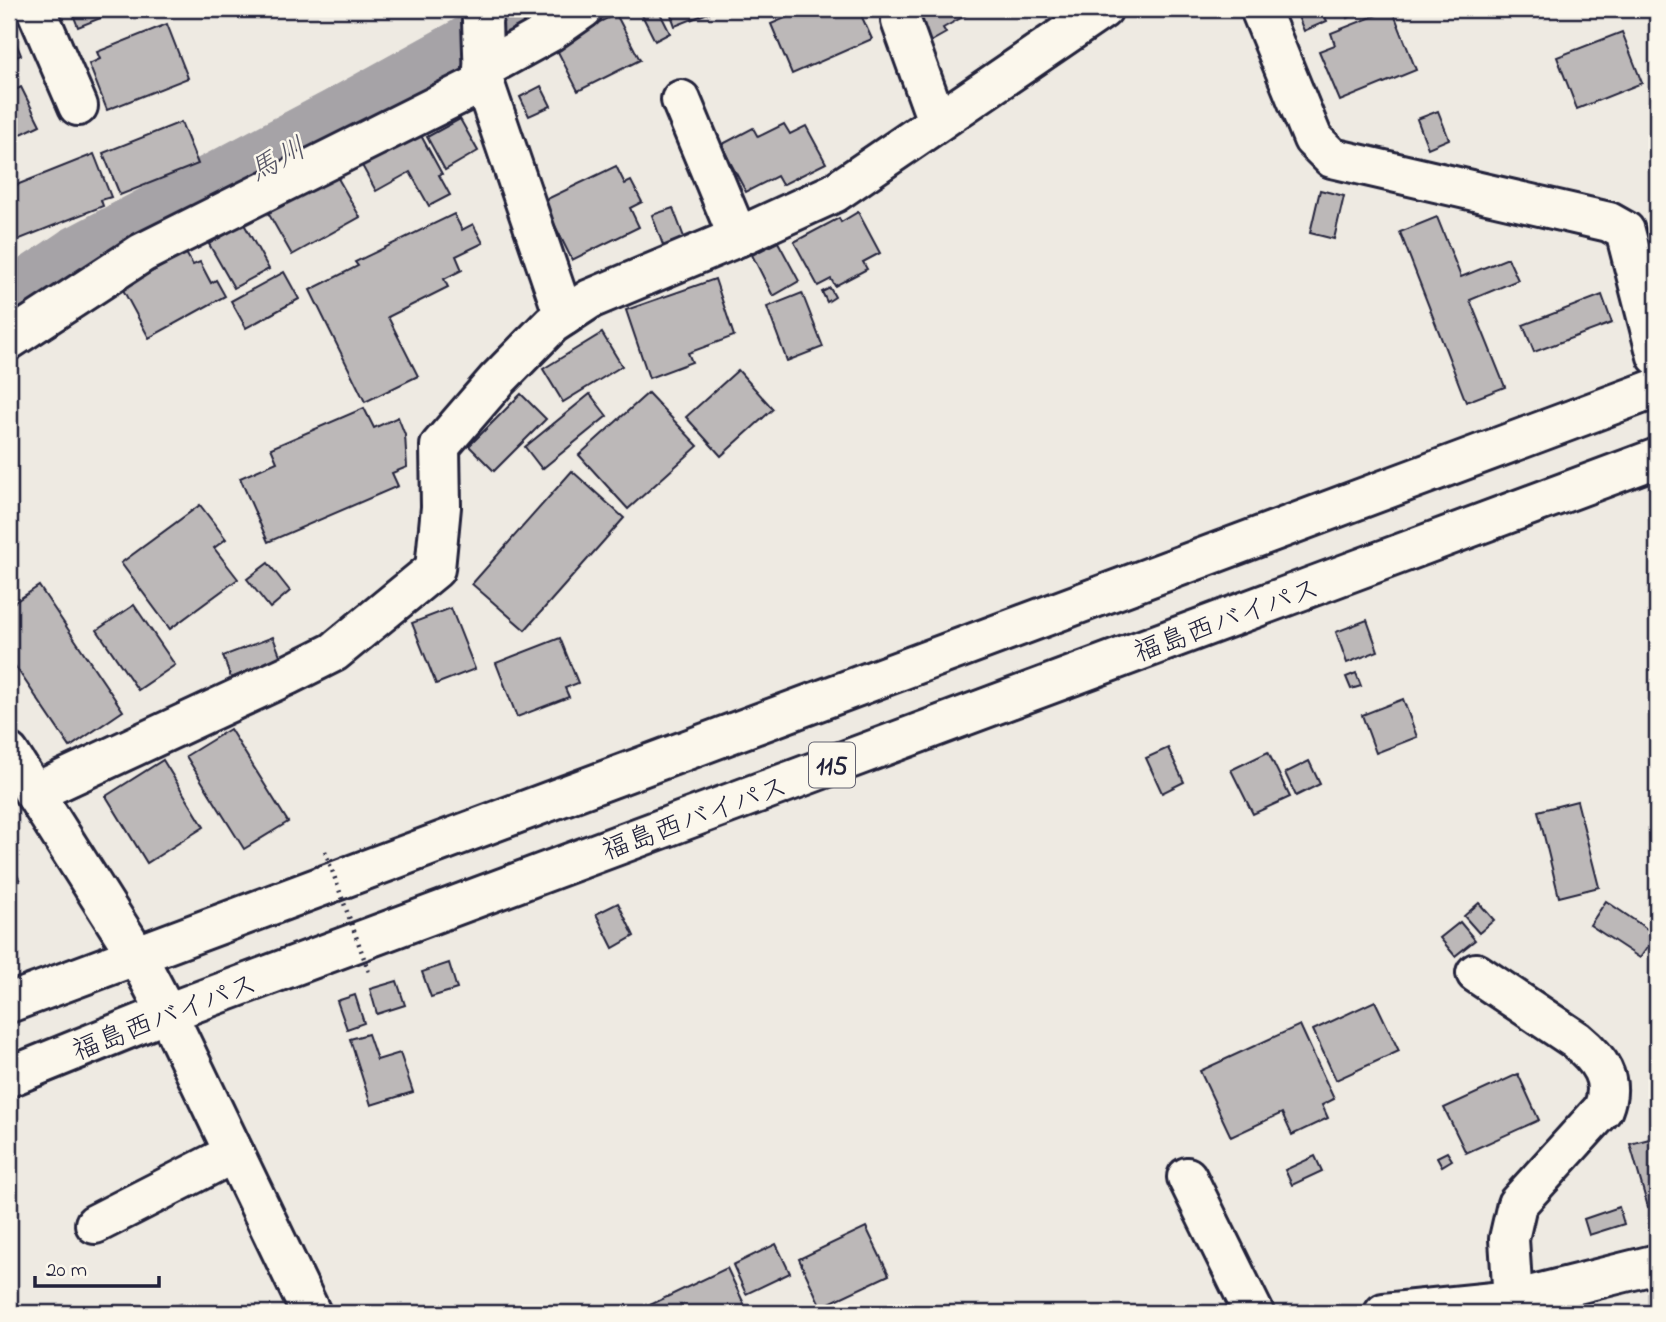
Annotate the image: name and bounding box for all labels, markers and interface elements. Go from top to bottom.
water label: 馬川 [242,128,315,195]
street label: 福島西バイパス [1128,570,1326,675]
road number: 115 [809,743,855,788]
street label: 福島西バイパス [596,768,794,873]
street label: 福島西バイパス [67,965,264,1073]
scale bar [35,1245,159,1289]
text: 20 m [46,1256,87,1286]

